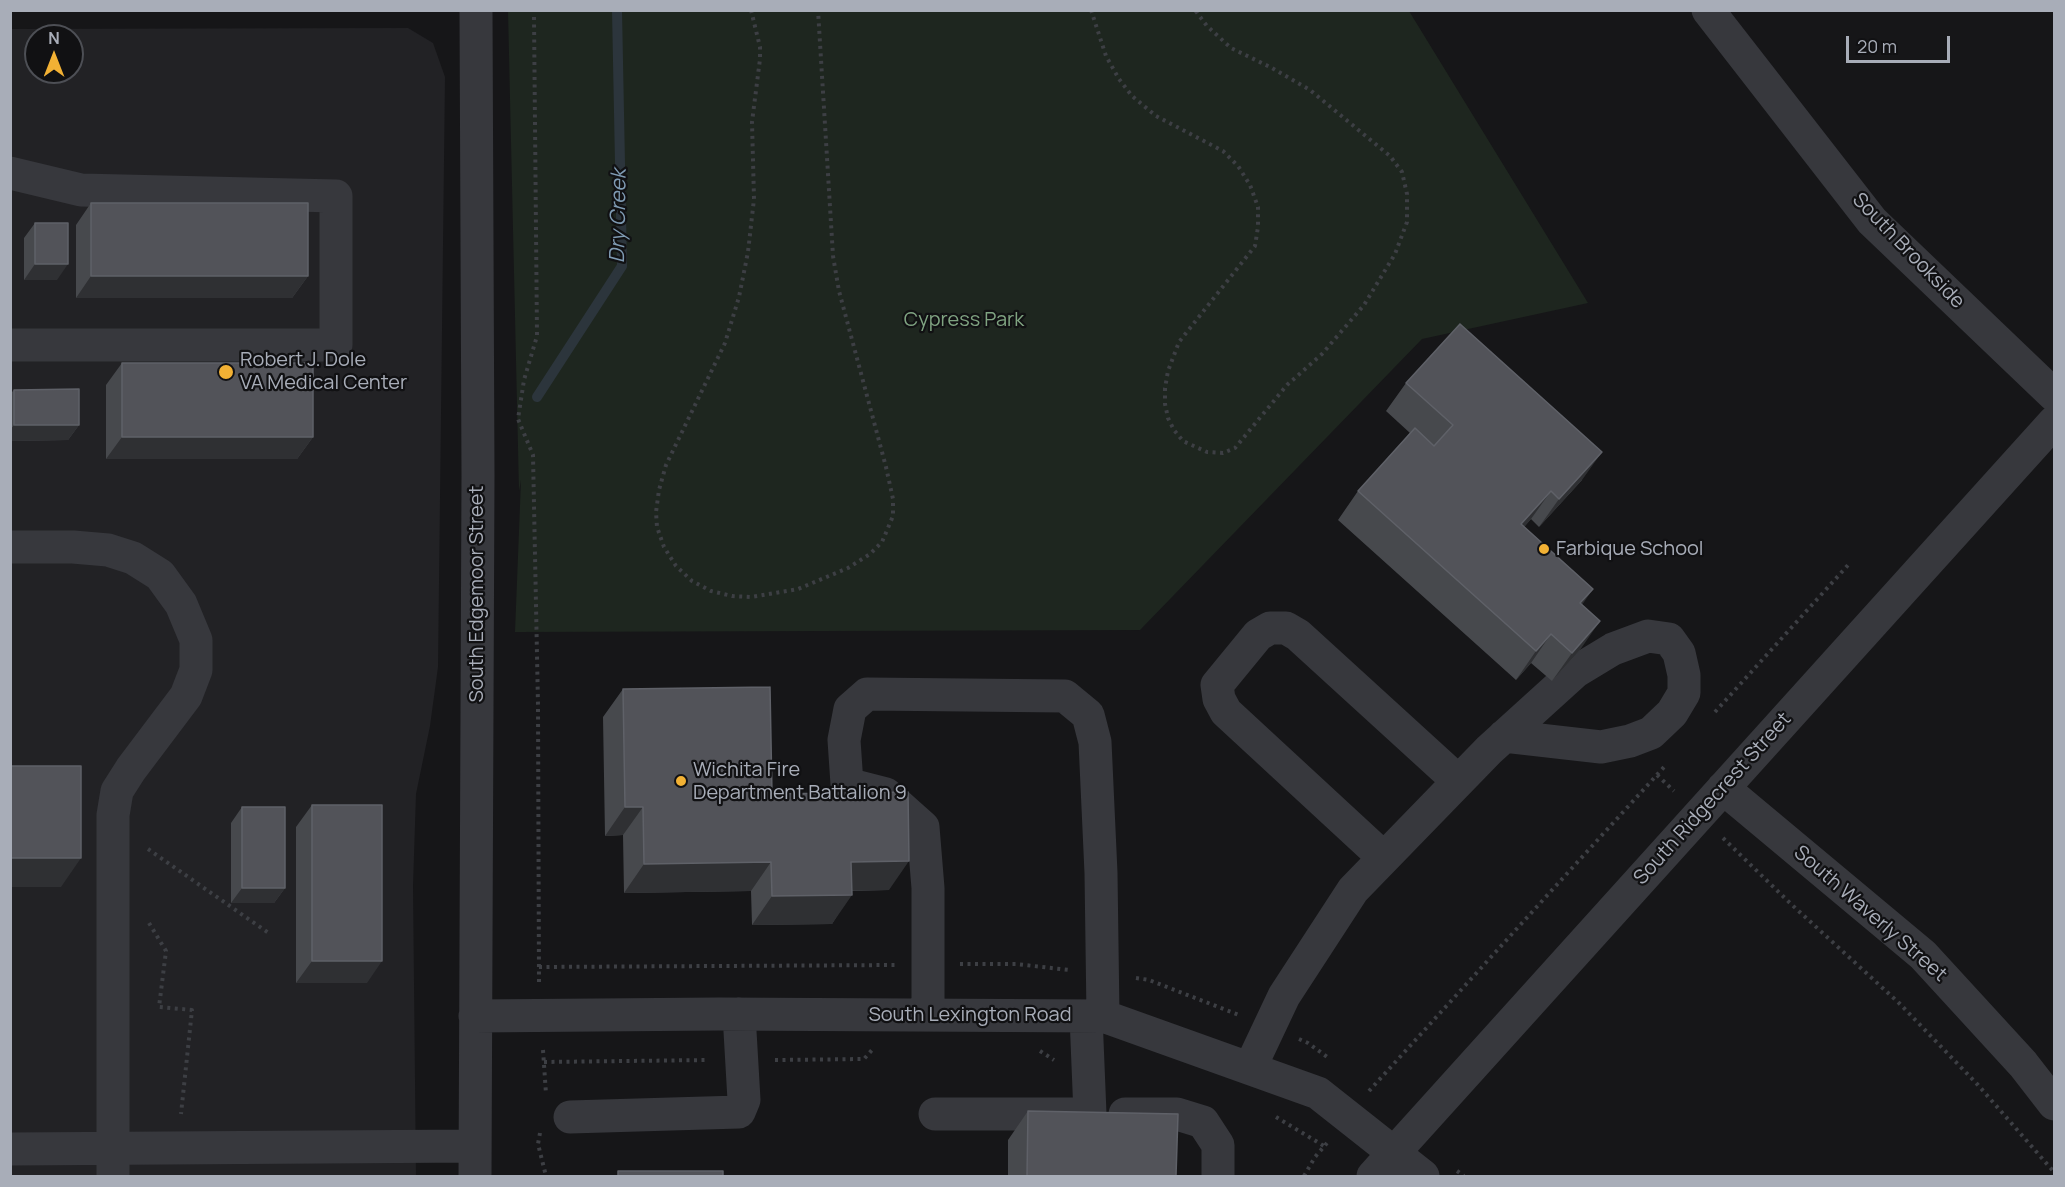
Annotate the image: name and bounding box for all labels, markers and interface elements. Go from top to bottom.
north arrow [24,24,84,84]
scale bar [1849,24,1952,62]
text: N [48,27,60,49]
text: 20 m [1857,34,1897,58]
water label: Dry Creek [606,169,632,263]
street label: South Brookside [1847,188,1969,314]
park label: Cypress Park [904,308,1024,332]
place label: Robert J. Dole VA Medical Center [240,348,407,395]
marker: Robert J. Dole VA Medical Center [217,363,235,381]
street label: South Edgemoor Street [465,486,489,702]
place label: Farbique School [1556,537,1704,561]
marker: Farbique School [1537,542,1551,556]
street label: South Ridgecrest Street [1629,708,1797,890]
place label: Wichita Fire Department Battalion 9 [693,758,907,805]
marker: Wichita Fire Department Battalion 9 [674,774,688,788]
street label: South Waverly Street [1789,841,1951,987]
street label: South Lexington Road [868,1003,1072,1027]

